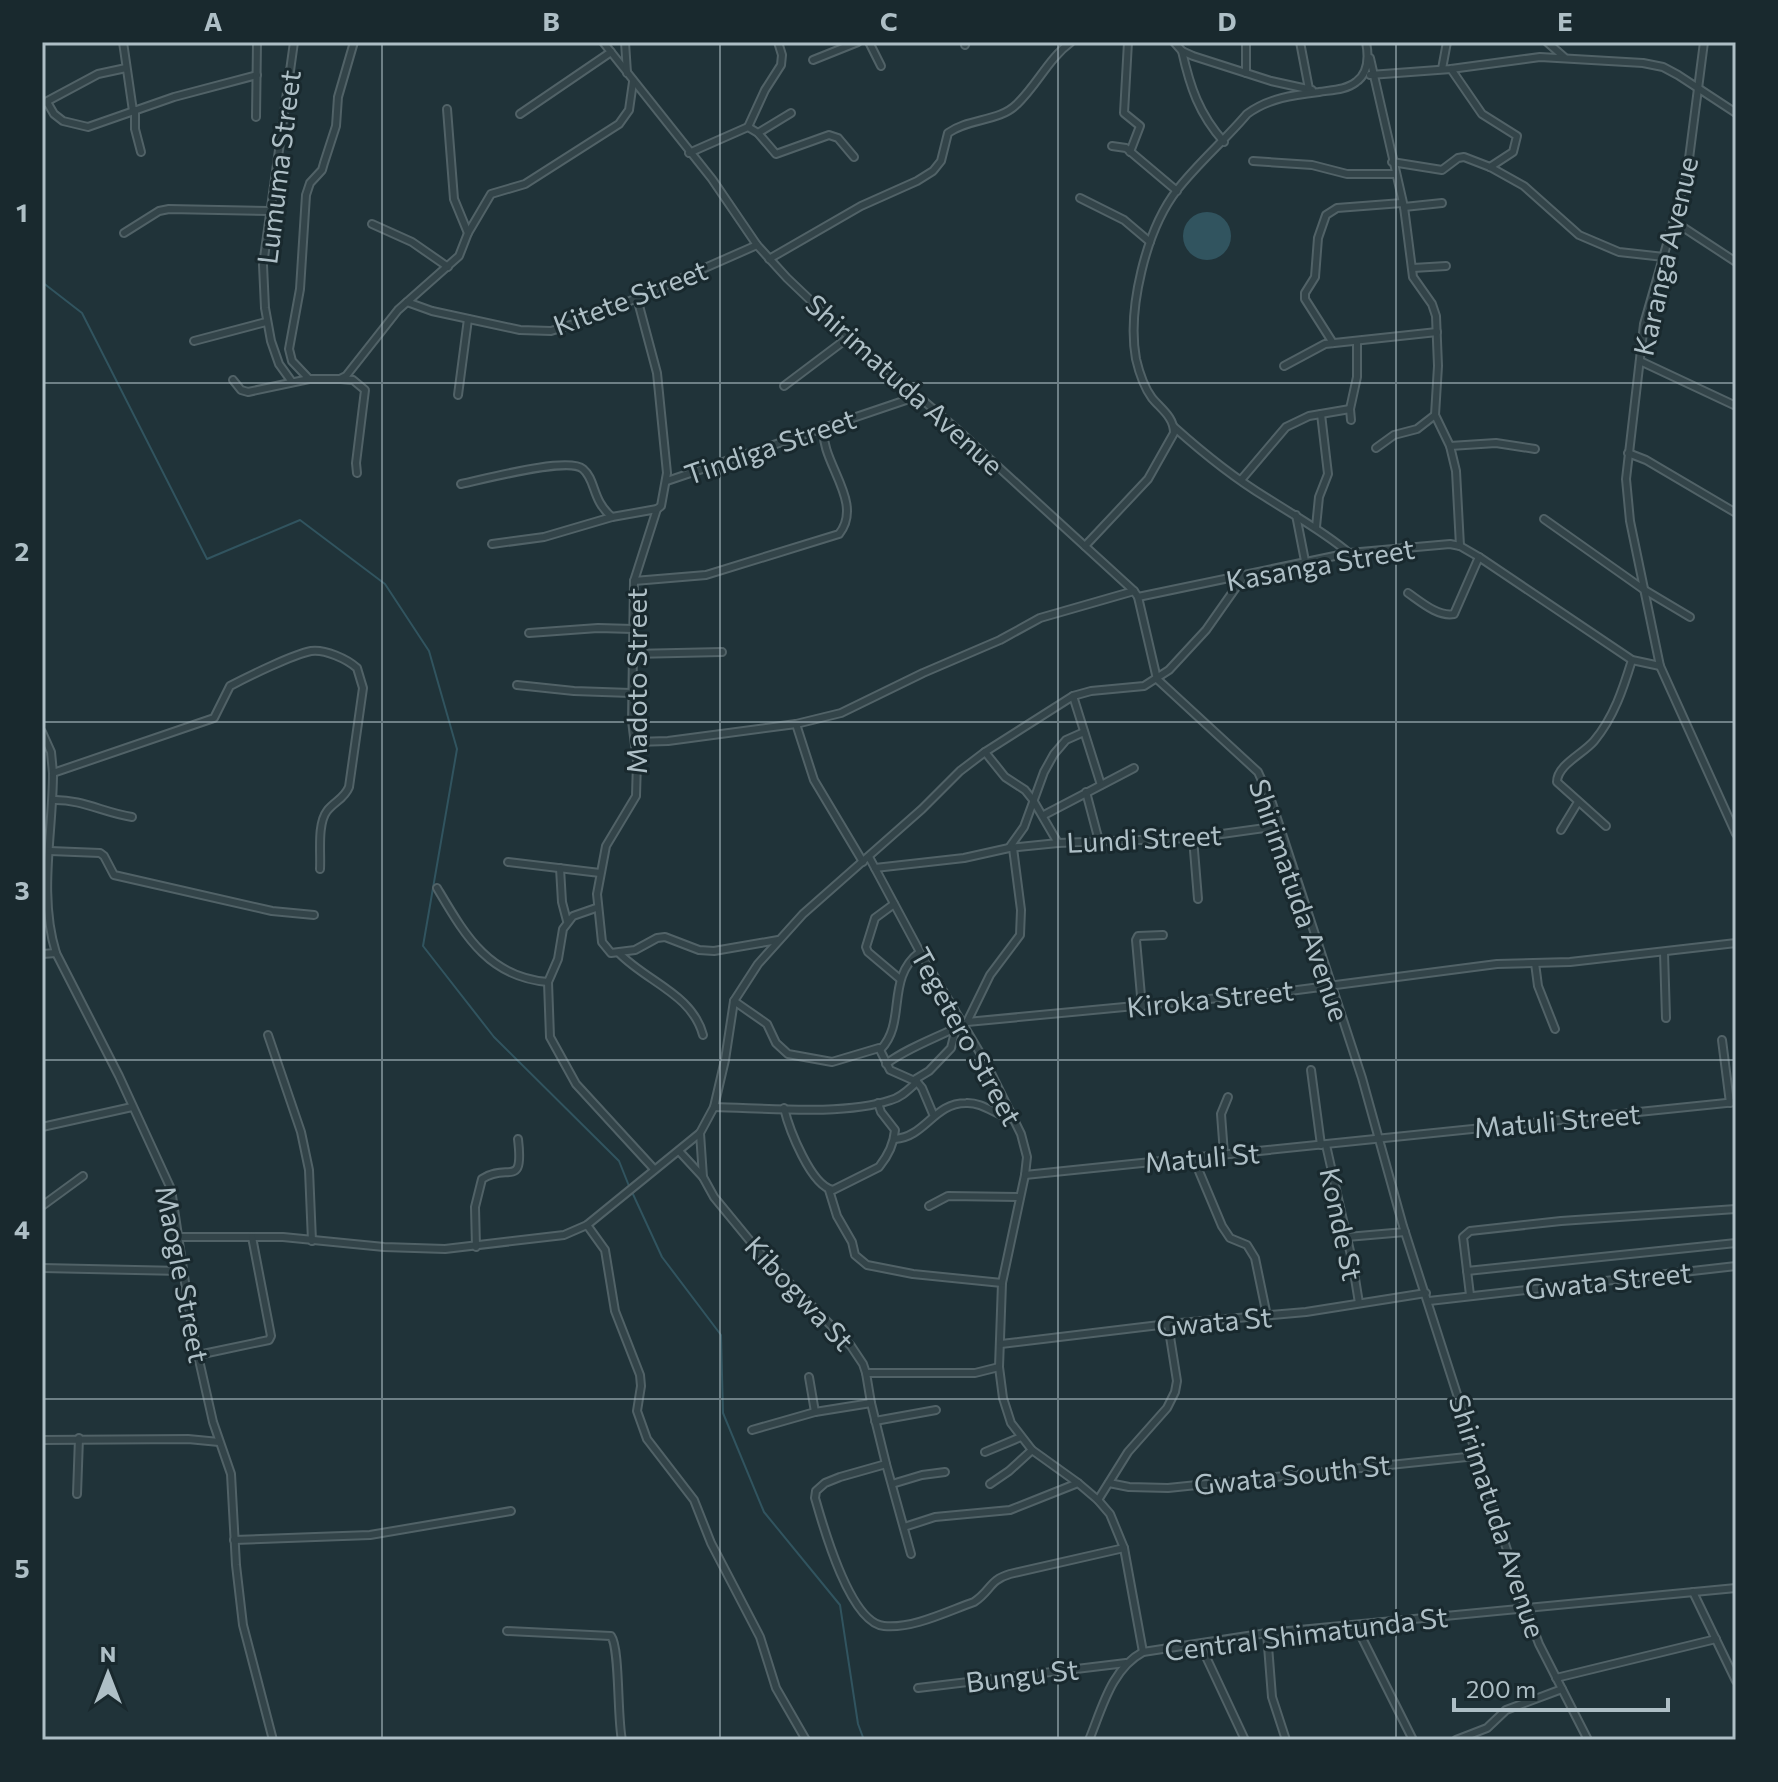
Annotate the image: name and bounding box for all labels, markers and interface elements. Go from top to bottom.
text: A [204,5,223,36]
text: B [542,5,560,36]
text: C [880,5,898,36]
text: D [1217,5,1237,36]
text: E [1557,5,1573,36]
street label: Lumuma Street [249,68,307,266]
street label: Karanga Avenue [1626,153,1704,359]
text: 1 [16,196,28,227]
street label: Kitete Street [548,252,712,342]
street label: Shirimatuda Avenue [799,286,1011,482]
street label: Tindiga Street [680,401,860,491]
street label: Kasanga Street [1223,531,1417,597]
text: 2 [15,535,29,566]
street label: Madoto Street [619,588,653,774]
street label: Shirimatuda Avenue [1243,774,1357,1026]
street label: Lundi Street [1065,817,1223,859]
text: 3 [14,874,30,905]
street label: Tegetero Street [904,941,1030,1131]
street label: Kiroka Street [1125,972,1295,1024]
street label: Matuli Street [1472,1096,1642,1144]
street label: Matuli St [1143,1135,1261,1179]
street label: Konde St [1313,1164,1371,1284]
street label: Maogle Street [149,1183,217,1365]
text: 4 [14,1213,30,1244]
street label: Kibogwa St [738,1229,862,1357]
street label: Gwata Street [1523,1254,1693,1306]
street label: Gwata St [1155,1299,1273,1343]
street label: Shirimatuda Avenue [1443,1390,1553,1642]
street label: Gwata South St [1192,1447,1392,1501]
text: 5 [14,1552,30,1583]
street label: Central Shimatunda St [1162,1599,1450,1667]
north arrow [68,1634,148,1714]
text: N [100,1640,116,1667]
street label: Bungu St [964,1651,1080,1699]
scale bar [1454,1662,1668,1712]
text: 200 m [1466,1674,1536,1703]

